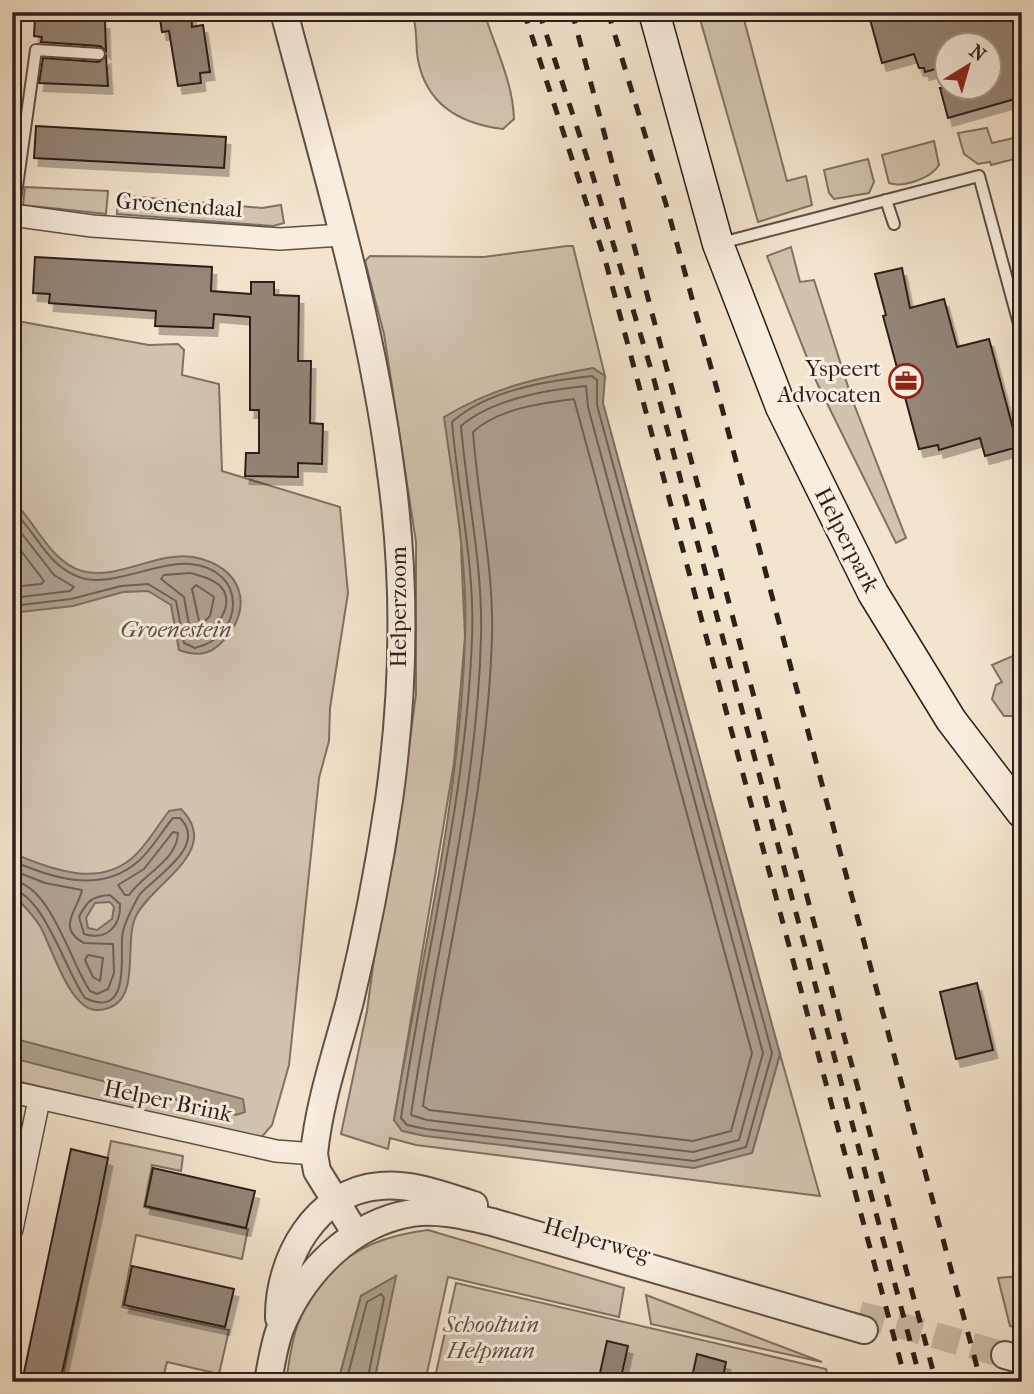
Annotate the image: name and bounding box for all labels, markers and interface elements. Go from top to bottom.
north arrow [932,32,1002,102]
text: N [965,40,990,67]
street label: Groenendaal [115,187,244,223]
place label: Yspeert Advocaten [776,355,882,408]
office icon: Yspeert Advocaten [887,362,925,400]
street label: Helperpark [809,483,886,598]
street label: Helperzoom [385,546,412,668]
park label: Groenestein [120,616,232,643]
street label: Helper Brink [101,1074,236,1128]
street label: Helperweg [541,1212,654,1268]
park label: Schooltuin Helpman [442,1311,539,1364]

